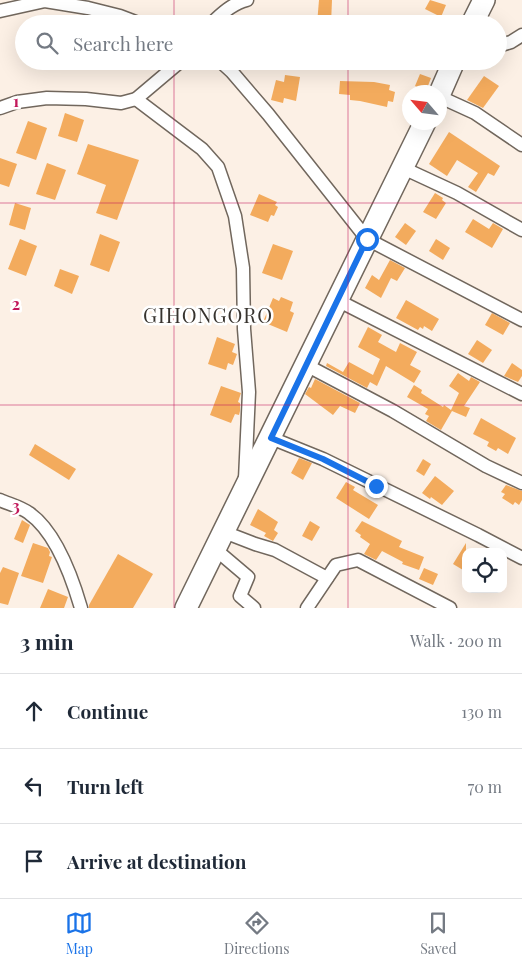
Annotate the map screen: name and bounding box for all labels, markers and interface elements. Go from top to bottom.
search box [15,15,507,70]
icon: search [33,29,61,57]
text: Search here [73,30,173,56]
north arrow [402,85,447,130]
text: 1 [13,90,19,111]
route start [356,228,379,251]
text: 2 [12,293,20,314]
district label: GIHONGORO [143,301,273,328]
route end [365,475,388,498]
text: 3 [12,495,20,516]
map controls [462,548,507,593]
button: locate [462,548,507,593]
text: 3 min [20,627,74,655]
text: Walk · 200 m [410,630,502,651]
icon: ahead [20,697,48,725]
text: Continue [67,698,148,724]
text: 130 m [461,701,502,722]
icon: left [20,772,48,800]
text: Turn left [67,773,144,799]
text: 70 m [468,776,502,797]
icon: arrive [20,847,48,875]
text: Arrive at destination [67,848,247,874]
tab: Map [65,909,93,958]
tab: Directions [224,909,290,958]
tab: Saved [420,909,457,958]

